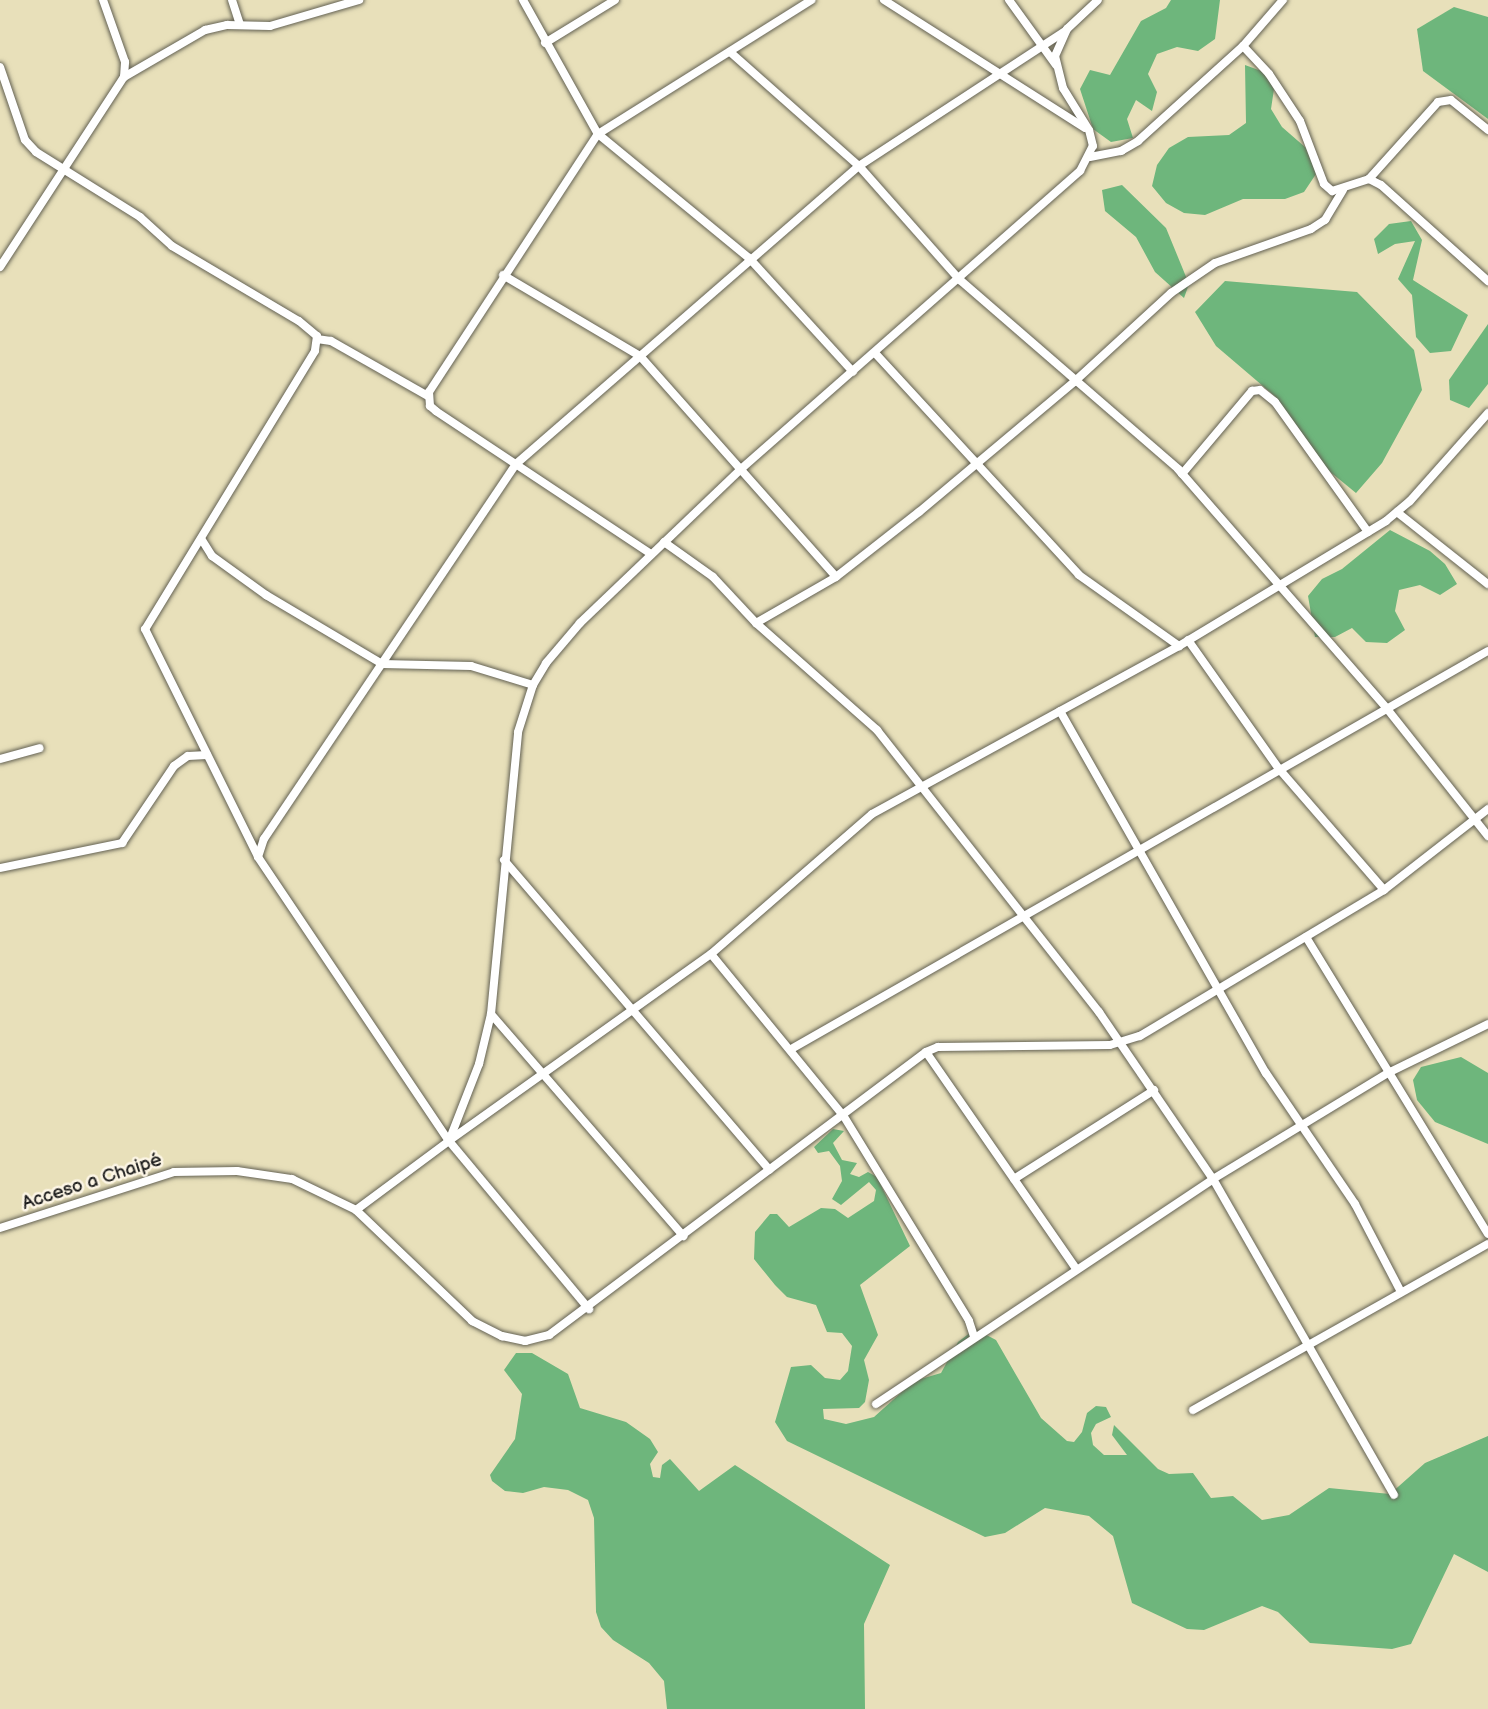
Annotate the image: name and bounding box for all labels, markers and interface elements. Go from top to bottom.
street label: Acceso a Chaipé [19,1149,165,1215]

